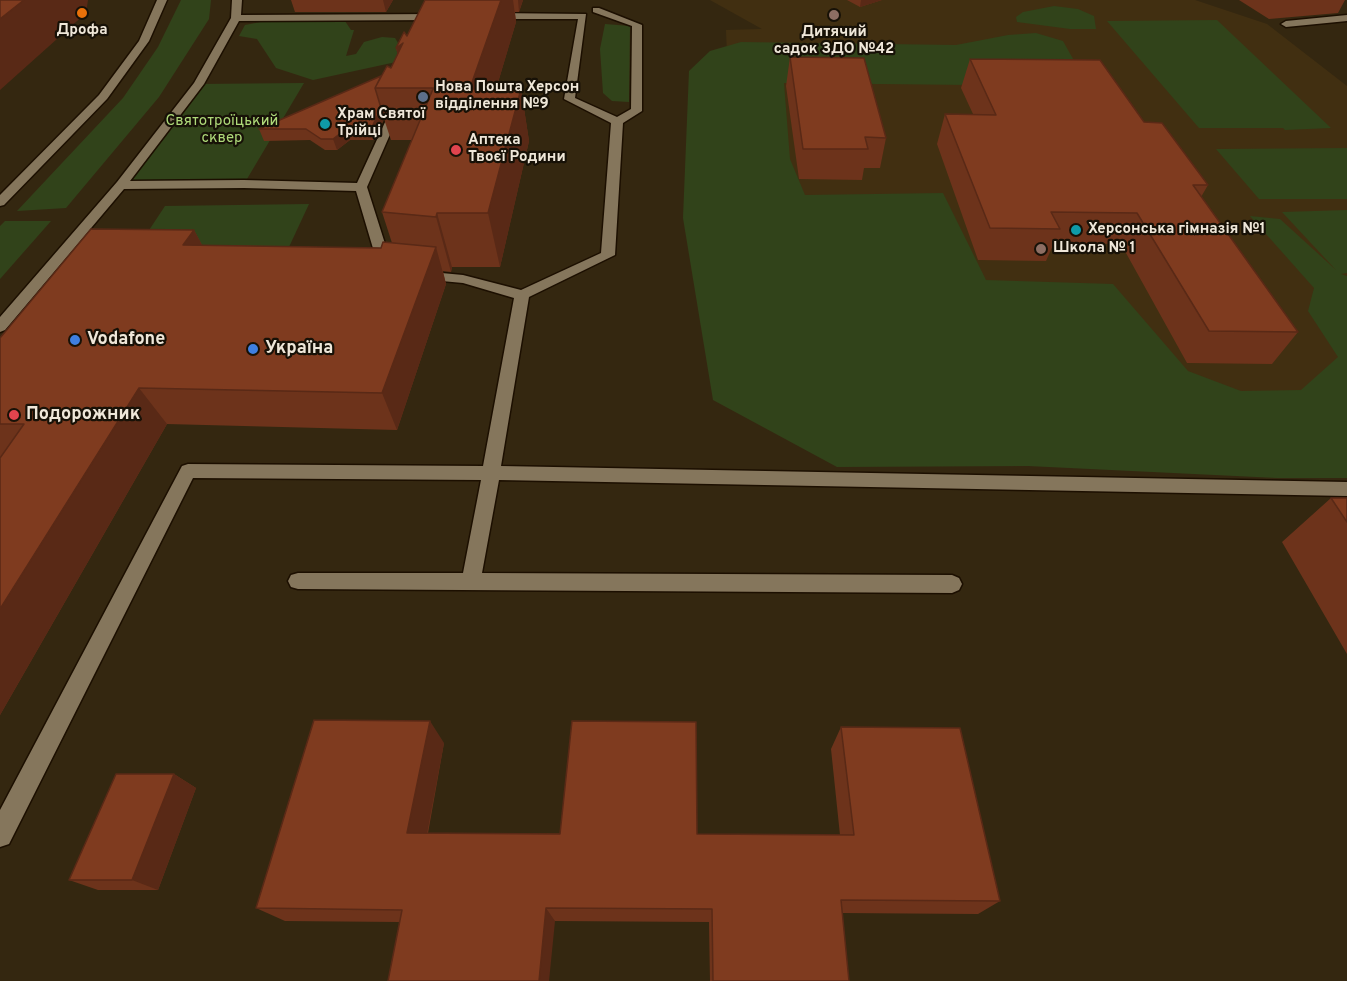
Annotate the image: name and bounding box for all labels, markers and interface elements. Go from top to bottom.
marker: Дрофа [75,6,89,20]
marker: Дитячий садок ЗДО №42 [827,8,841,22]
place label: Дрофа [56,22,108,40]
place label: Дитячий садок ЗДО №42 [774,24,894,59]
place label: Нова Пошта Херсон відділення №9 [435,79,579,114]
marker: Нова Пошта Херсон відділення №9 [416,90,430,104]
place label: Храм Святої Трійці [337,106,425,141]
park label: Святотроїцький сквер [166,113,278,148]
marker: Храм Святої Трійці [318,117,332,131]
place label: Аптека Твоєї Родини [468,132,566,167]
marker: Аптека Твоєї Родини [449,143,463,157]
place label: Херсонська гімназія №1 [1088,221,1265,239]
marker: Херсонська гімназія №1 [1069,223,1083,237]
place label: Школа № 1 [1053,240,1135,258]
marker: Школа № 1 [1034,242,1048,256]
place label: Vodafone [87,329,165,351]
marker: Vodafone [68,333,82,347]
place label: Україна [265,338,333,360]
marker: Україна [246,342,260,356]
place label: Подорожник [26,404,140,426]
marker: Подорожник [7,408,21,422]

